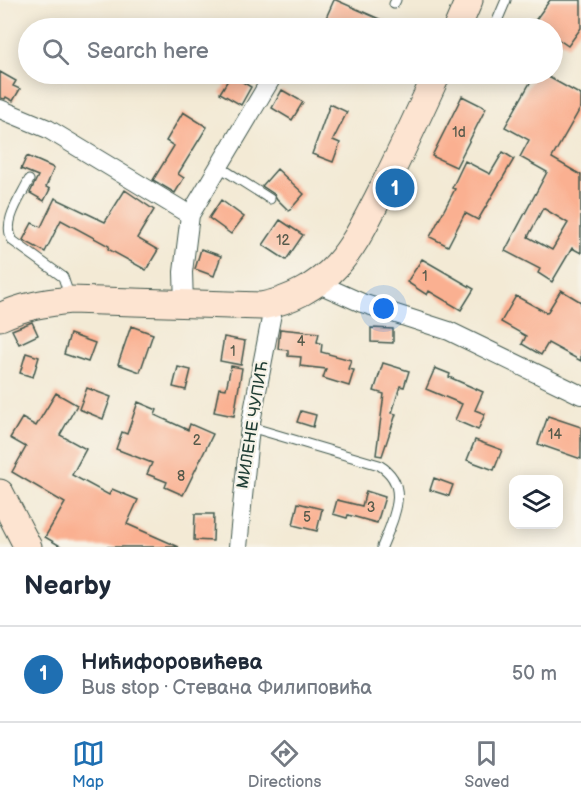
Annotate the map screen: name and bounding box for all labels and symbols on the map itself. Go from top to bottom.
house number: 1d [452,124,466,141]
pin: 1 [376,166,414,210]
house number: 12 [276,232,291,249]
house number: 1 [422,268,428,285]
your location [369,294,398,323]
house number: 4 [297,333,306,350]
house number: 1 [230,343,236,360]
street label: МИЛЕНЕ ЧУПИЋ [234,360,272,490]
house number: 14 [548,426,562,443]
house number: 2 [193,432,202,449]
house number: 8 [177,468,185,485]
house number: 3 [367,499,375,516]
house number: 5 [303,509,311,526]

